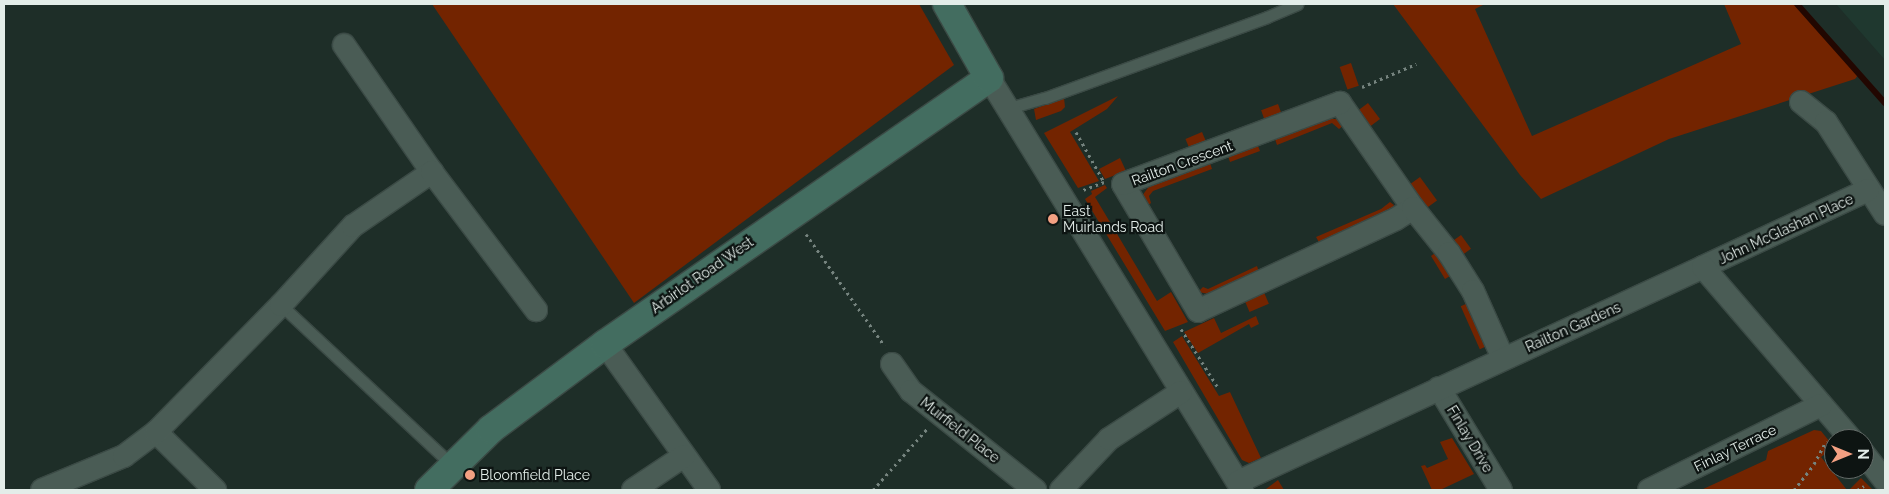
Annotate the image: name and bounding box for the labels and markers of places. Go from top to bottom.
place label: East Muirlands Road [1063,203,1164,236]
marker: East Muirlands Road [1047,213,1059,225]
place label: Bloomfield Place [480,467,590,483]
marker: Bloomfield Place [464,469,476,481]

